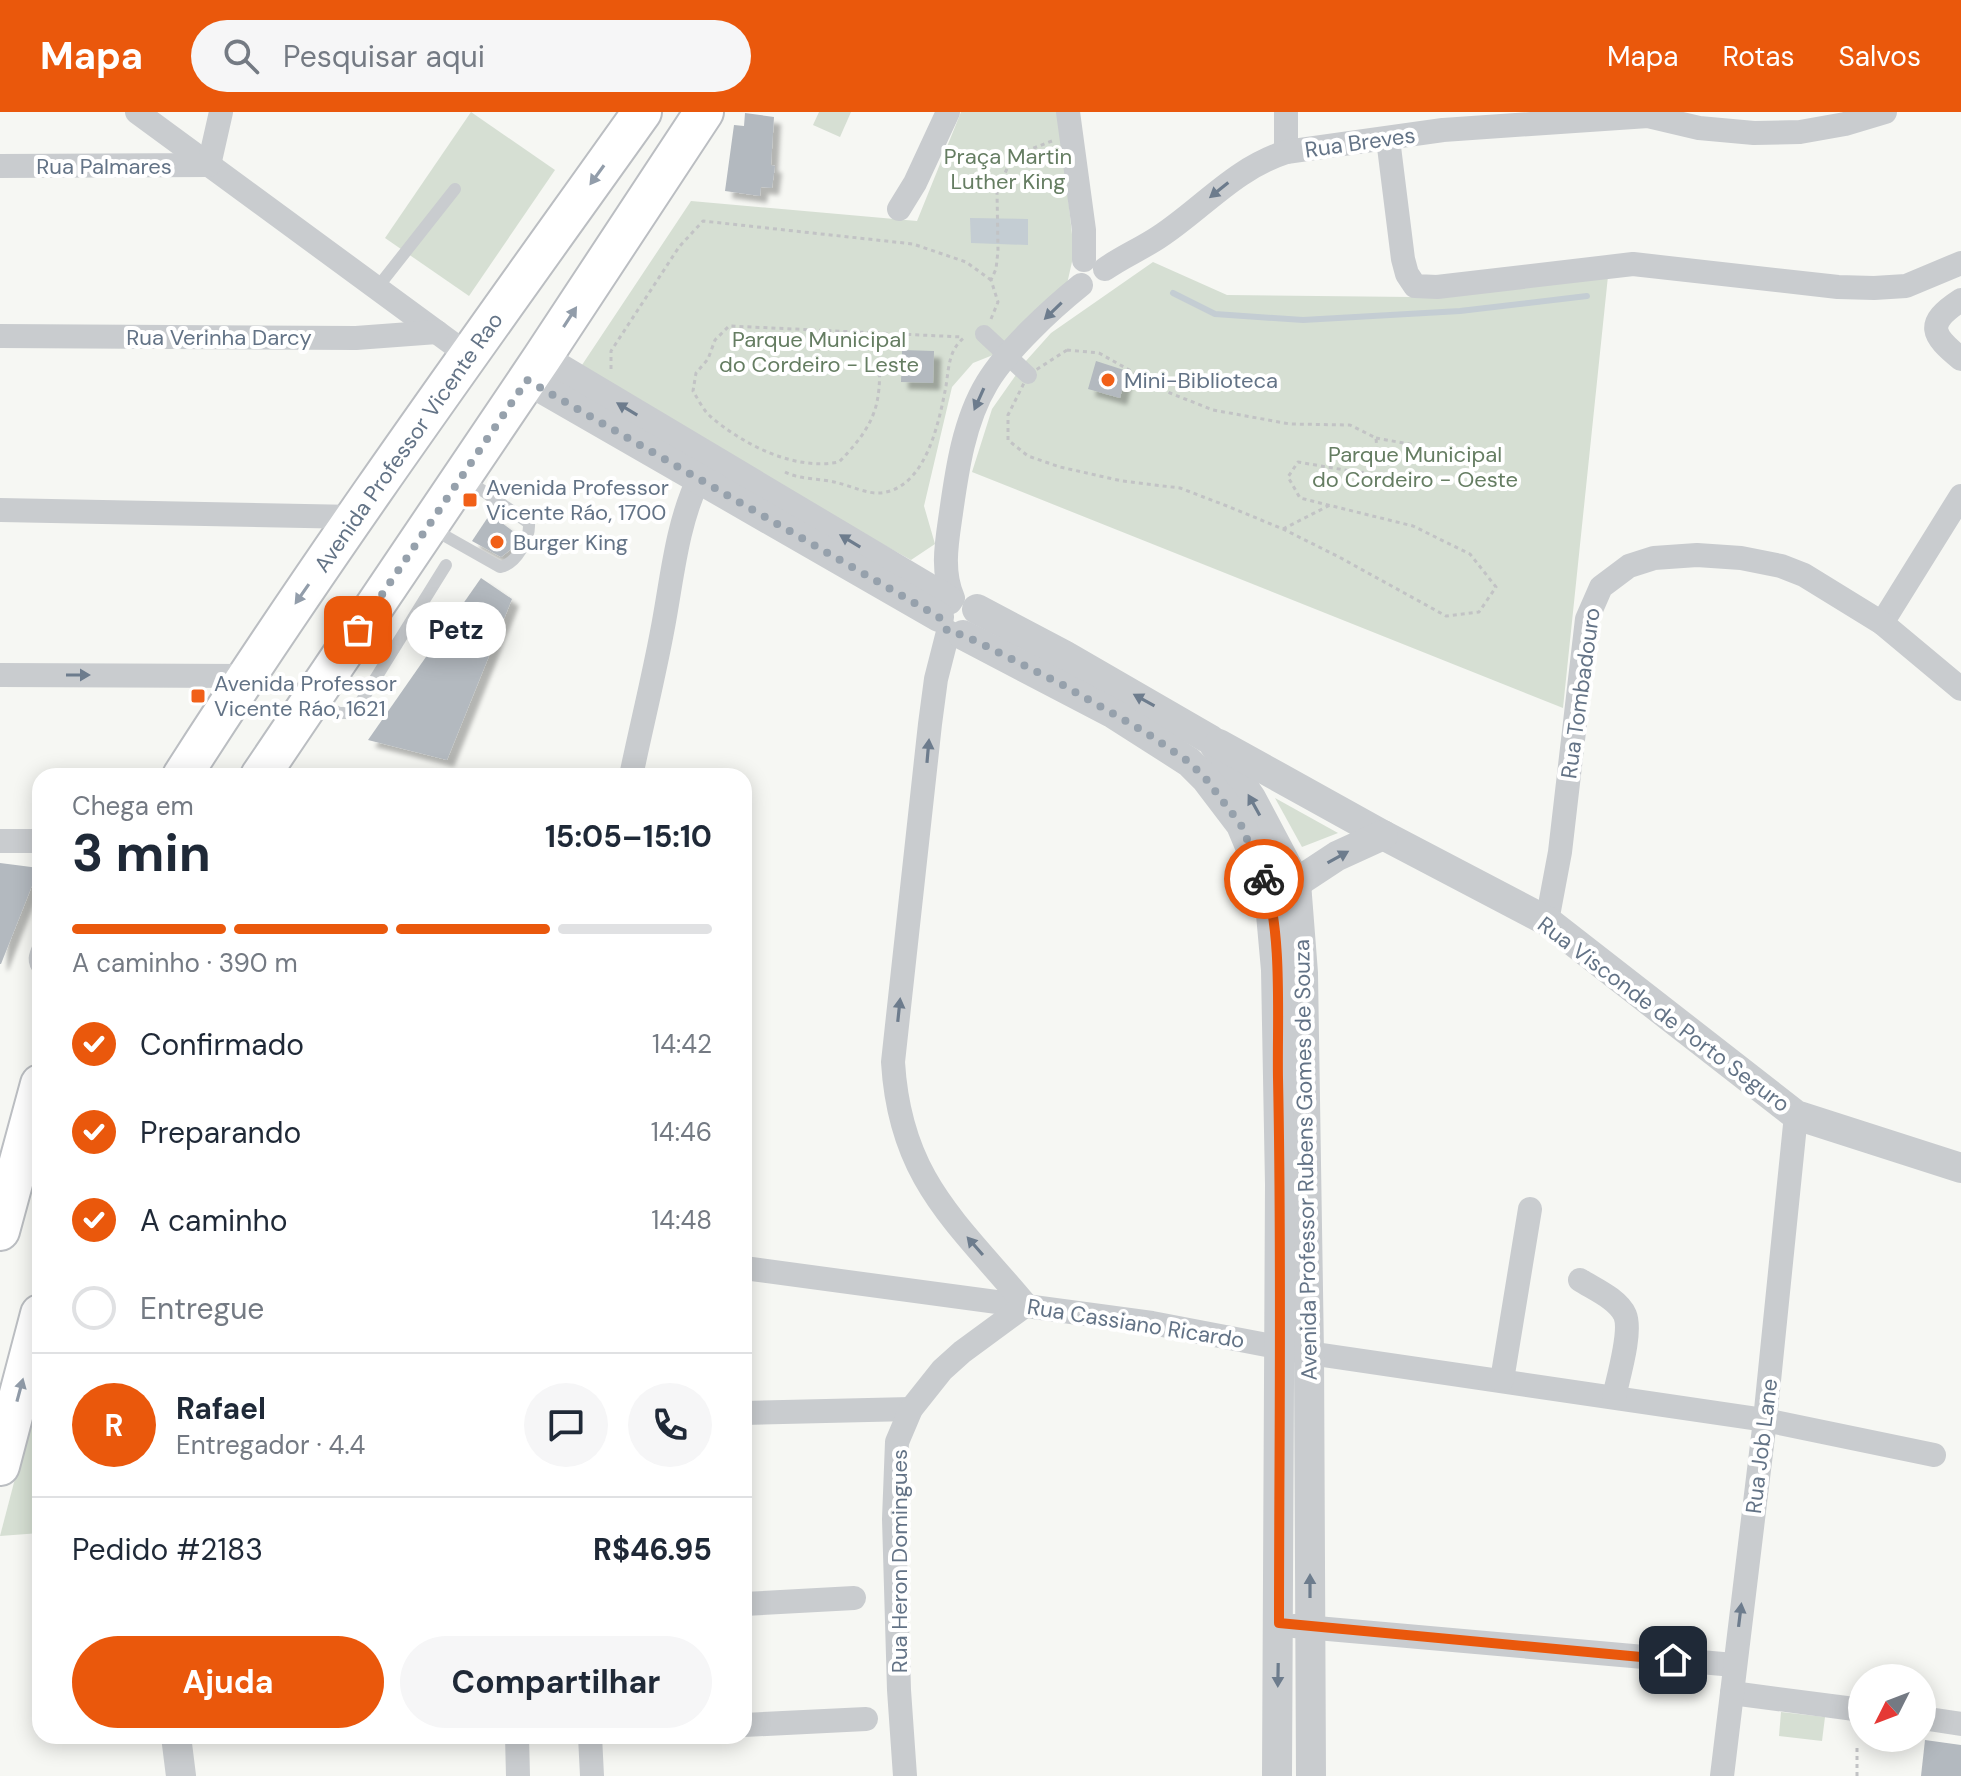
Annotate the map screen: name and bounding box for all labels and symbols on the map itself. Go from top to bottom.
street label: Rua Breves [1303,120,1417,165]
park label: Praça Martin Luther King [944,142,1072,196]
street label: Rua Palmares [36,152,172,181]
one-way arrow [590,165,605,186]
one-way arrow [1209,181,1229,198]
one-way arrow [1044,301,1063,320]
one-way arrow [562,306,577,327]
street label: Avenida Professor Vicente Rao [307,307,509,578]
street label: Rua Verinha Darcy [126,323,312,352]
park label: Parque Municipal do Cordeiro - Leste [719,325,919,379]
place label: Mini-Biblioteca [1124,366,1278,395]
marker: Mini-Biblioteca [1099,371,1117,389]
one-way arrow [972,388,986,411]
one-way arrow [616,402,638,416]
park label: Parque Municipal do Cordeiro - Oeste [1312,440,1518,494]
place label: Avenida Professor Vicente Ráo, 1700 [486,473,669,527]
marker: Avenida Professor Vicente Ráo, 1700 [461,491,479,509]
place label: Burger King [513,528,628,557]
marker: Burger King [488,533,506,551]
one-way arrow [839,534,861,548]
one-way arrow [295,583,310,604]
pin [324,596,392,664]
callout: Petz [406,602,506,658]
street label: Rua Tombadouro [1554,606,1607,780]
one-way arrow [66,669,91,681]
place label: Avenida Professor Vicente Ráo, 1621 [214,669,397,723]
marker: Avenida Professor Vicente Ráo, 1621 [189,687,207,705]
one-way arrow [1132,693,1155,706]
one-way arrow [921,738,934,763]
one-way arrow [1247,794,1261,816]
courier [1224,839,1304,919]
one-way arrow [1327,850,1349,864]
street label: Rua Visconde de Porto Seguro [1532,910,1796,1119]
street label: Avenida Professor Rubens Gomes de Souza [1287,939,1324,1381]
one-way arrow [893,997,906,1022]
one-way arrow [966,1237,984,1256]
street label: Rua Cassiano Ricardo [1025,1292,1247,1355]
street label: Rua Job Lane [1739,1377,1784,1515]
one-way arrow [14,1378,26,1403]
street label: Rua Heron Domingues [885,1449,914,1673]
one-way arrow [1304,1573,1316,1598]
one-way arrow [1734,1602,1747,1627]
pin [1639,1626,1707,1694]
one-way arrow [1272,1663,1284,1688]
north arrow [1848,1664,1936,1752]

